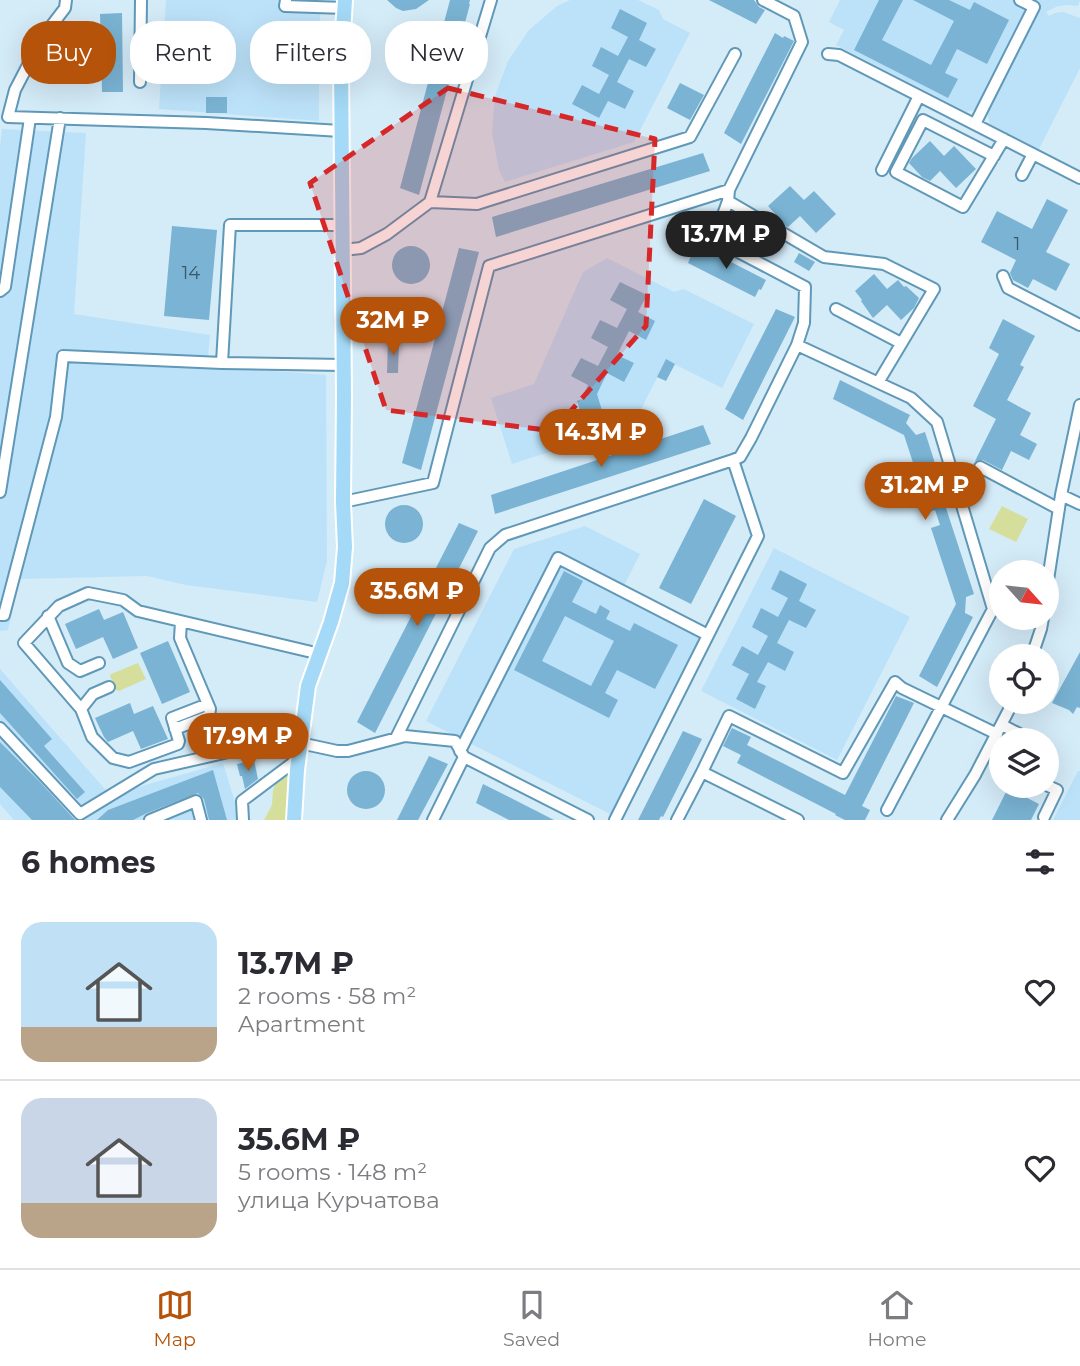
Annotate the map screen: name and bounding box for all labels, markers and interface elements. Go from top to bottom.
chip: Buy [21,21,116,84]
chip: Rent [130,21,236,84]
chip: Filters [250,21,371,84]
chip: New [385,21,488,84]
pin: 13.7M ₽ [661,212,791,271]
text: 13.7M ₽ [682,220,770,248]
house number: 1 [1014,233,1020,255]
house number: 14 [182,262,200,284]
pin: 32M ₽ [344,298,442,357]
text: 32M ₽ [356,306,430,334]
pin: 14.3M ₽ [536,410,666,469]
text: 14.3M ₽ [555,418,647,446]
pin: 31.2M ₽ [860,462,990,522]
text: 31.2M ₽ [881,471,969,499]
north arrow [989,560,1059,630]
map controls [989,560,1059,798]
pin: 35.6M ₽ [352,568,482,628]
text: 35.6M ₽ [370,577,464,605]
button: locate [989,644,1059,714]
pin: 17.9M ₽ [183,714,313,773]
text: 17.9M ₽ [203,722,293,750]
button: layers [989,728,1059,798]
icon: filters [1021,843,1059,881]
text: 6 homes [21,844,156,881]
text: 13.7M ₽ [238,945,354,982]
icon: home [77,950,161,1034]
icon: heart [1021,973,1059,1011]
text: 2 rooms · 58 m² [238,982,416,1010]
text: Apartment [238,1010,366,1038]
text: 35.6M ₽ [238,1121,360,1158]
icon: home [77,1126,161,1210]
icon: heart [1021,1149,1059,1187]
text: 5 rooms · 148 m² [238,1158,427,1186]
text: улица Курчатова [238,1186,440,1214]
tab: Map [154,1286,196,1351]
tab: Saved [503,1286,560,1351]
tab: Home [867,1286,926,1351]

